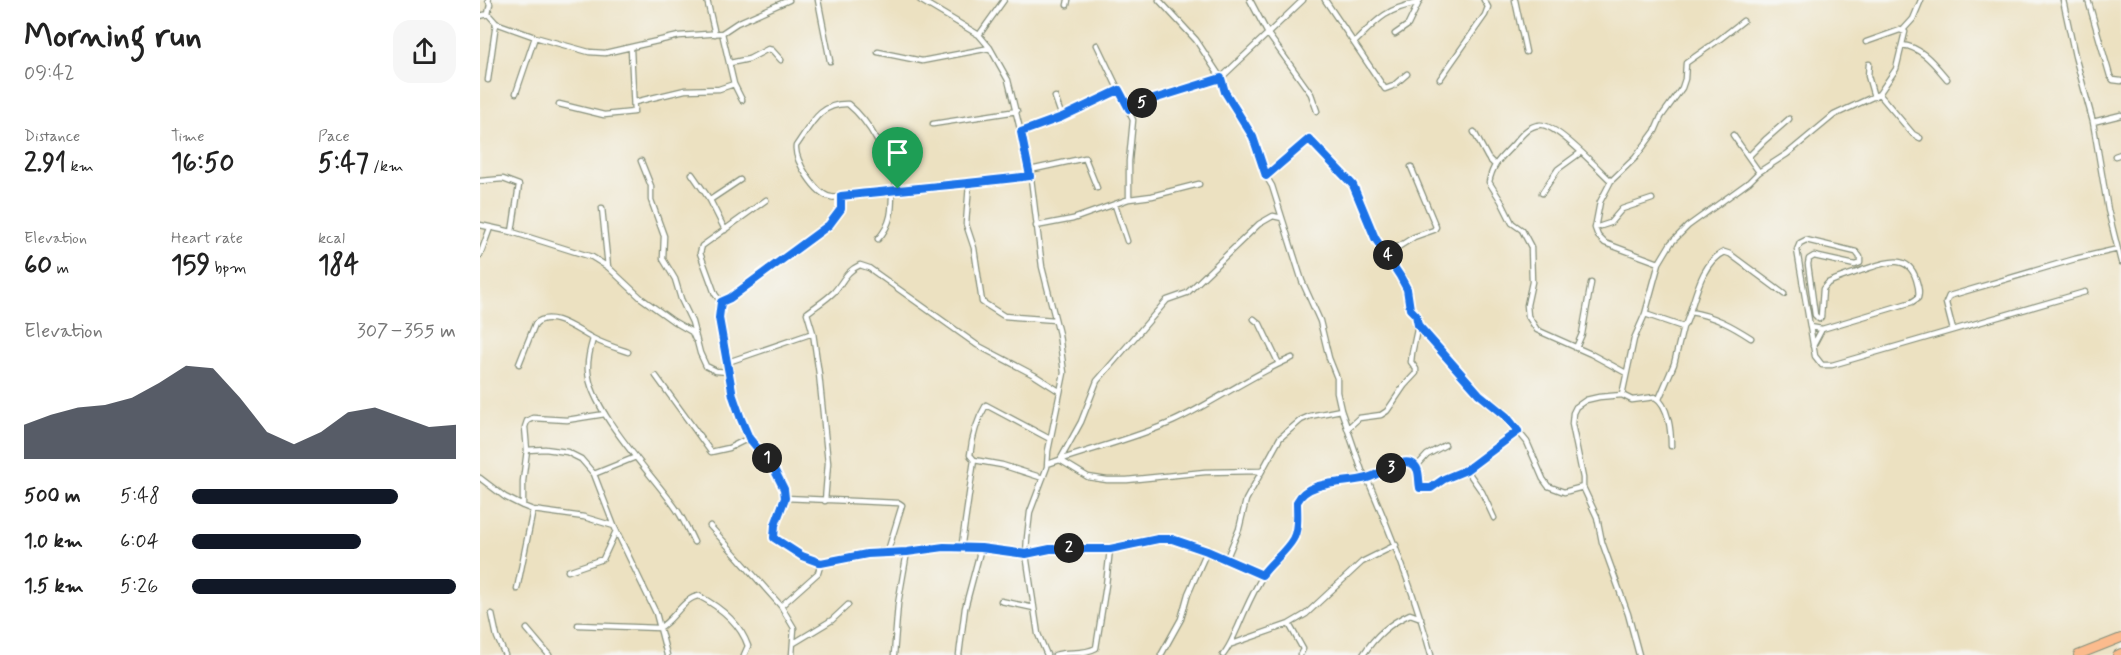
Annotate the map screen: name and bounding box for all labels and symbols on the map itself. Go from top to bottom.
pin: 5 [1127,88,1157,118]
pin [872,127,923,189]
pin: 4 [1373,240,1403,270]
pin: 1 [752,443,782,473]
pin: 3 [1376,453,1406,483]
pin: 2 [1054,533,1084,563]

